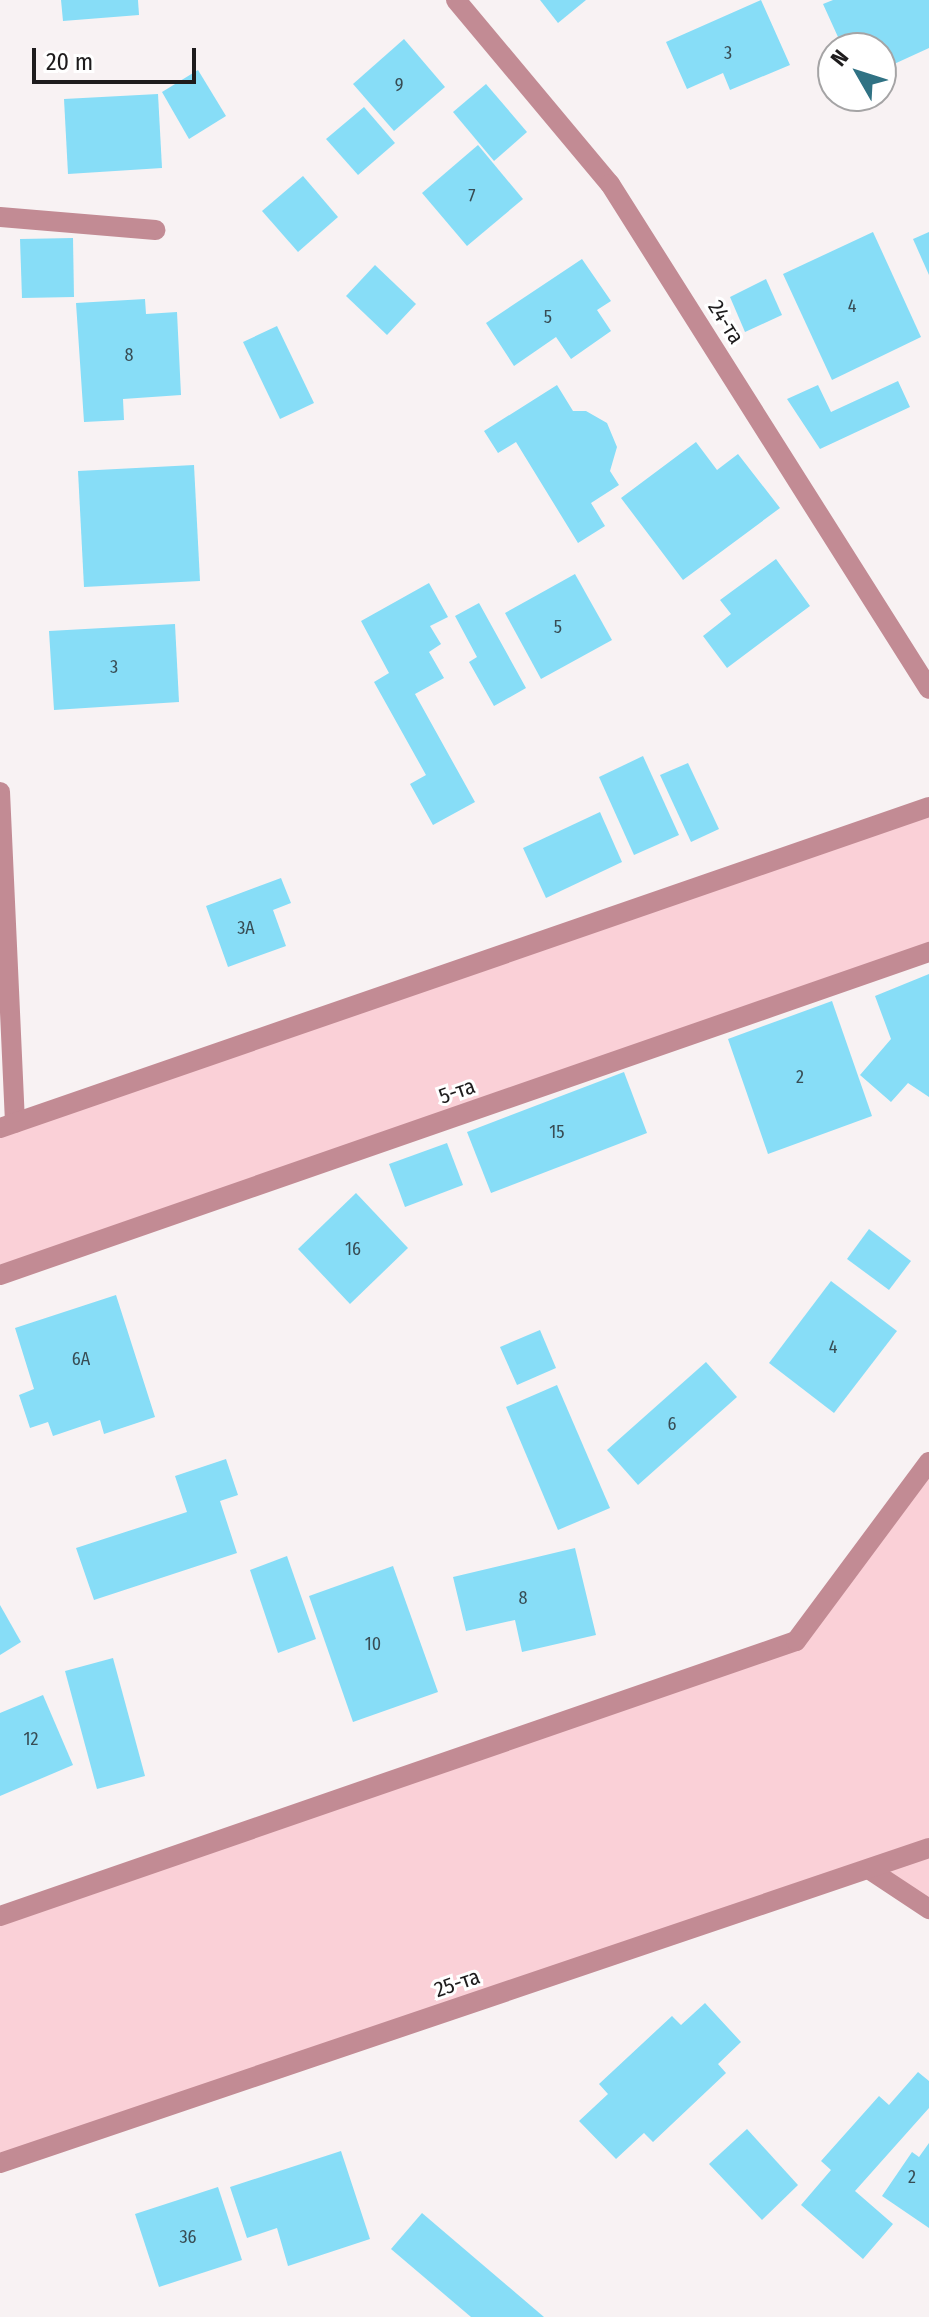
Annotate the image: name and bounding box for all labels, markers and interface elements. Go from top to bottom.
scale bar [36,32,200,82]
north arrow [817,32,897,112]
house number: 3 [724,42,732,64]
text: N [825,44,854,71]
text: 20 m [46,48,93,76]
house number: 9 [395,74,403,96]
house number: 7 [468,185,476,207]
street label: 24-та [702,295,750,349]
house number: 4 [848,295,856,317]
house number: 5 [544,306,552,328]
house number: 8 [125,344,133,366]
house number: 5 [554,616,562,638]
house number: 3 [110,656,118,678]
house number: 3А [237,917,255,939]
house number: 2 [796,1066,804,1088]
street label: 5-та [435,1073,479,1109]
house number: 15 [549,1121,565,1143]
house number: 16 [345,1238,361,1260]
house number: 4 [829,1336,837,1358]
house number: 6А [72,1348,90,1370]
house number: 6 [668,1413,676,1435]
house number: 8 [519,1587,527,1609]
house number: 10 [365,1633,381,1655]
house number: 12 [24,1728,38,1750]
street label: 25-та [431,1963,483,2003]
house number: 2 [908,2166,916,2188]
house number: 36 [179,2226,197,2248]

